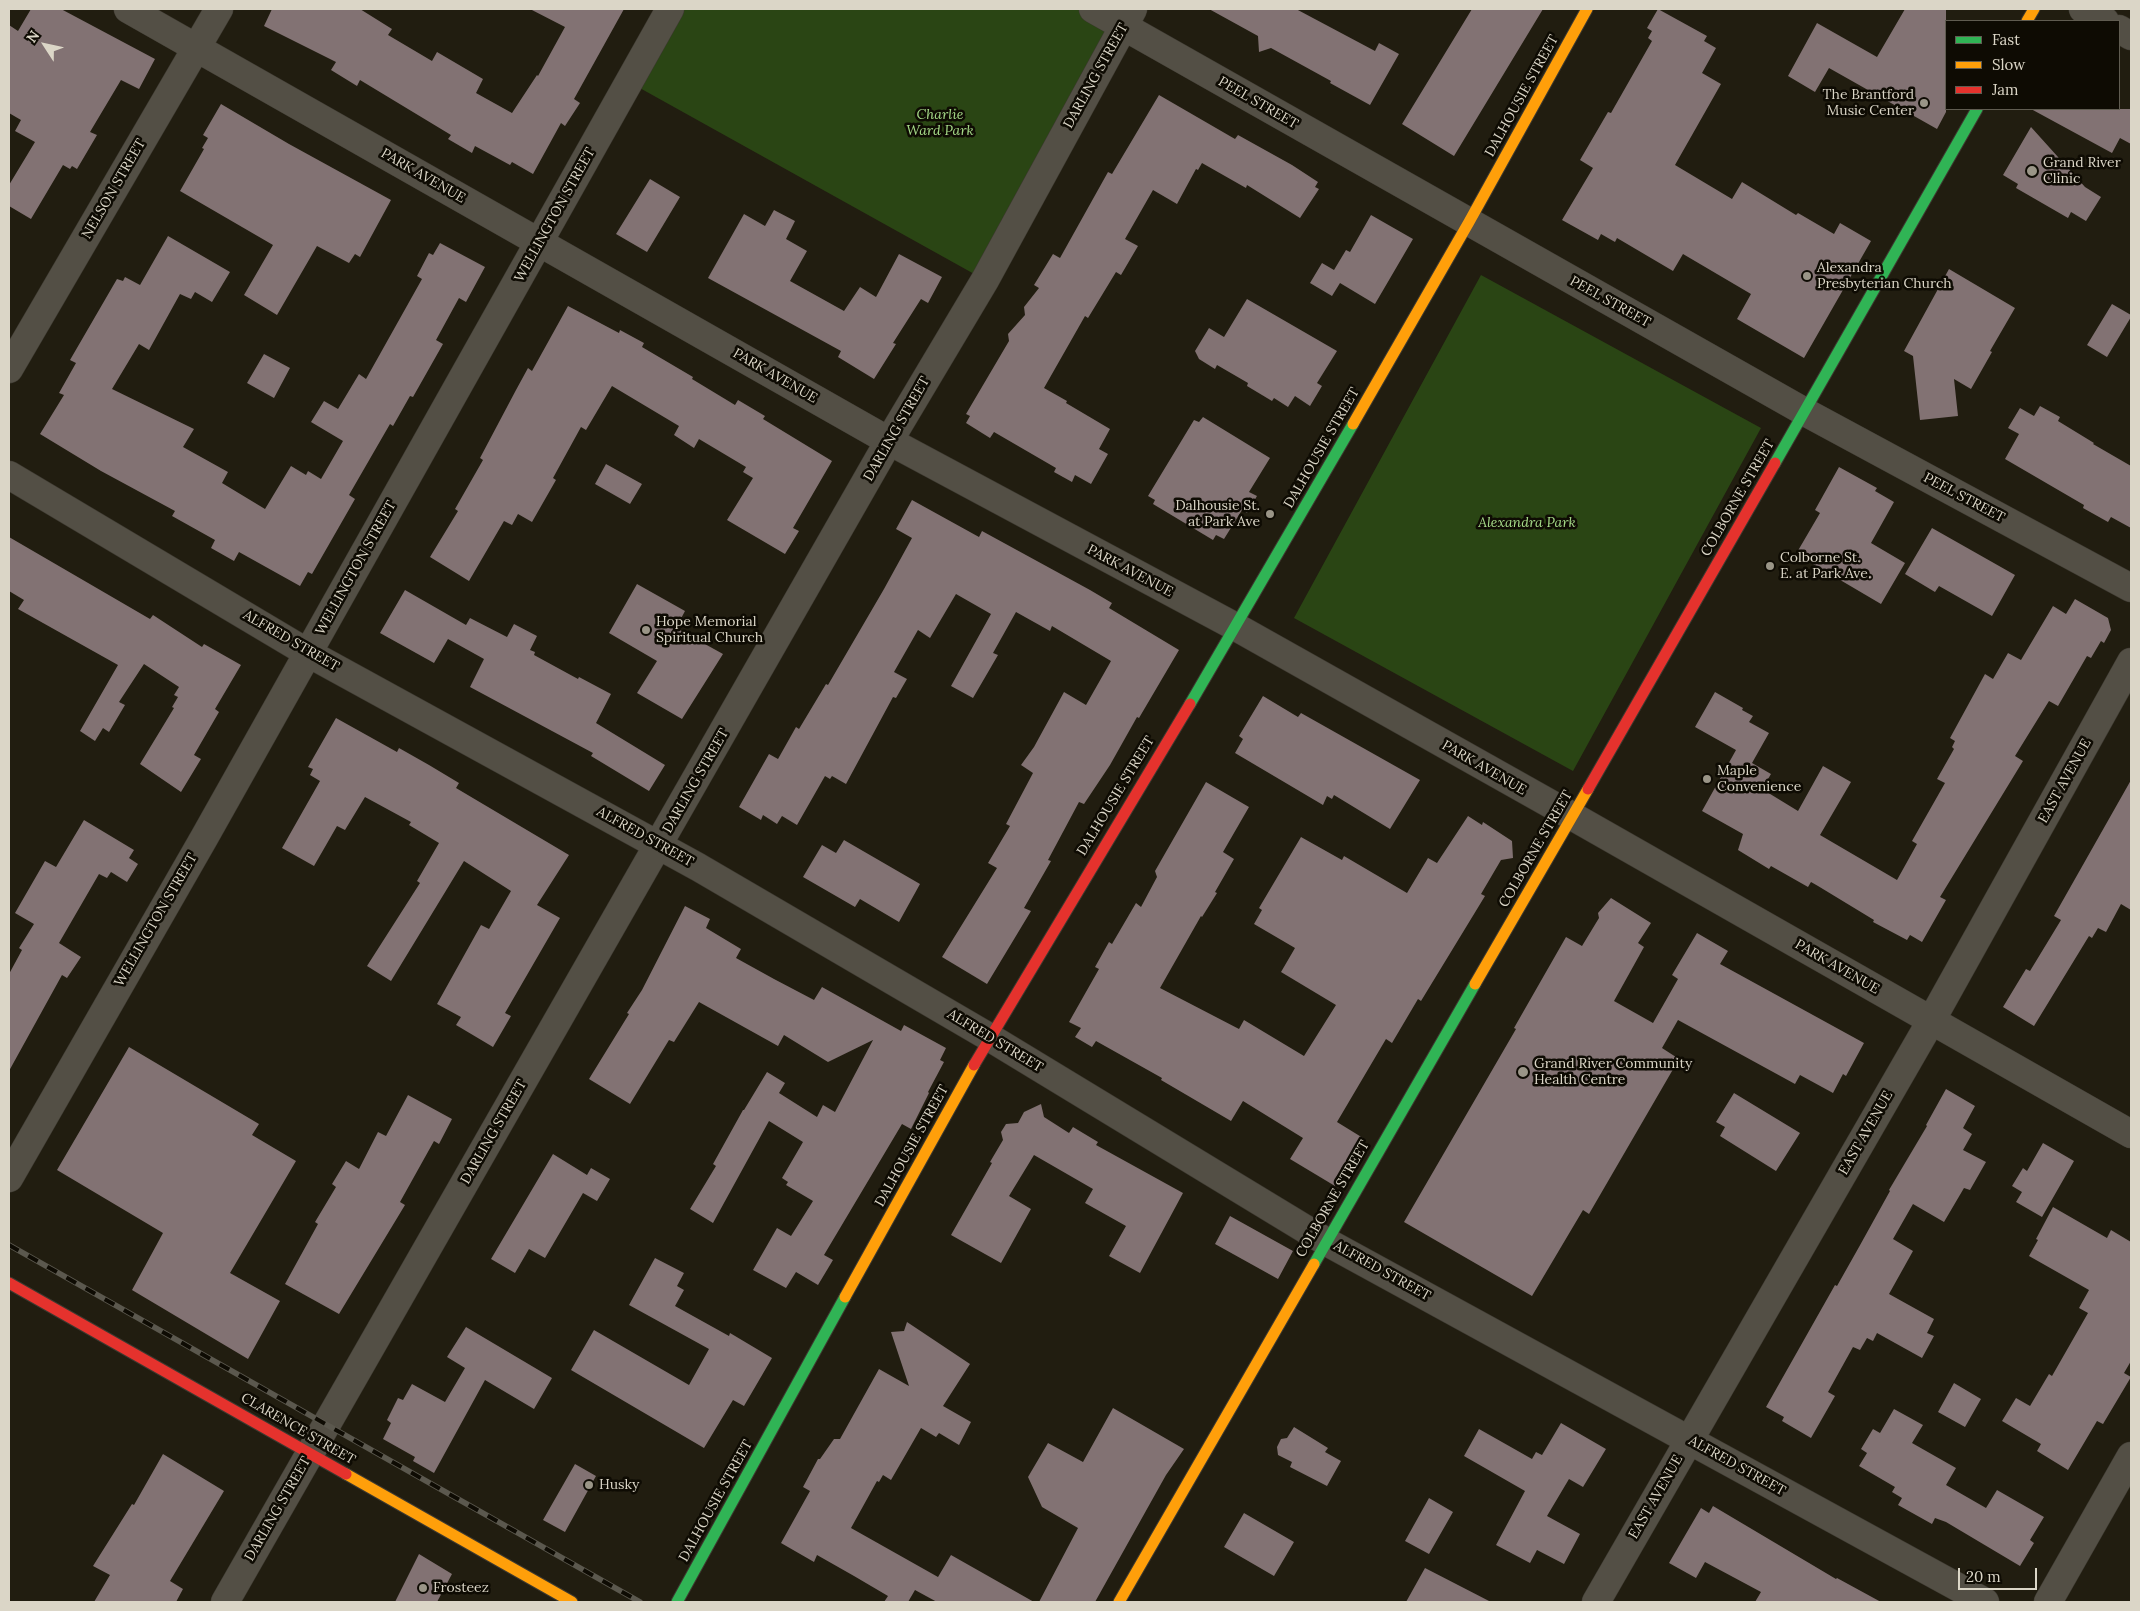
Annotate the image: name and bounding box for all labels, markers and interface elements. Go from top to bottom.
north arrow [20,20,70,70]
legend [1945,20,2120,110]
street label: DARLING STREET [1060,21,1132,131]
text: N [22,27,43,46]
text: Fast [1992,30,2020,49]
street label: DALHOUSIE STREET [1482,32,1562,160]
text: Slow [1992,55,2025,74]
street label: PEEL STREET [1215,73,1301,133]
text: Jam [1992,80,2019,99]
place label: The Brantford Music Center [1823,87,1914,120]
marker: The Brantford Music Center [1918,97,1930,109]
park label: Charlie Ward Park [906,107,974,140]
street label: NELSON STREET [79,136,149,242]
street label: PARK AVENUE [378,145,468,207]
street label: WELLINGTON STREET [511,145,599,285]
place label: Grand River Clinic [2043,155,2121,188]
marker: Grand River Clinic [2025,164,2039,178]
place label: Alexandra Presbyterian Church [1817,260,1952,292]
marker: Alexandra Presbyterian Church [1801,270,1813,282]
street label: PEEL STREET [1567,273,1653,331]
street label: PARK AVENUE [730,345,820,407]
street label: DARLING STREET [860,374,934,484]
street label: DALHOUSIE STREET [1281,385,1363,511]
street label: COLBORNE STREET [1698,436,1778,560]
street label: PEEL STREET [1920,470,2008,526]
street label: WELLINGTON STREET [312,498,400,638]
place label: Dalhousie St. at Park Ave [1175,498,1260,530]
marker: Dalhousie St. at Park Ave [1264,508,1276,520]
park label: Alexandra Park [1478,515,1576,531]
street label: PARK AVENUE [1084,541,1176,601]
place label: Colborne St. E. at Park Ave. [1780,550,1871,582]
marker: Colborne St. E. at Park Ave. [1764,560,1776,572]
street label: ALFRED STREET [240,607,342,675]
place label: Hope Memorial Spiritual Church [656,614,763,646]
marker: Hope Memorial Spiritual Church [640,624,652,636]
street label: DARLING STREET [659,726,733,836]
street label: DALHOUSIE STREET [1074,733,1158,859]
street label: EAST AVENUE [2035,736,2095,826]
street label: PARK AVENUE [1439,737,1529,799]
place label: Maple Convenience [1717,763,1801,796]
marker: Maple Convenience [1701,773,1713,785]
street label: COLBORNE STREET [1496,787,1576,911]
street label: ALFRED STREET [594,803,696,871]
street label: WELLINGTON STREET [111,850,201,990]
street label: PARK AVENUE [1792,936,1882,998]
street label: ALFRED STREET [944,1006,1046,1076]
place label: Grand River Community Health Centre [1534,1056,1692,1088]
marker: Grand River Community Health Centre [1516,1065,1530,1079]
street label: DARLING STREET [457,1077,531,1187]
street label: DALHOUSIE STREET [872,1082,952,1210]
street label: EAST AVENUE [1835,1088,1897,1178]
street label: COLBORNE STREET [1293,1137,1373,1261]
street label: ALFRED STREET [1331,1237,1433,1305]
street label: CLARENCE STREET [238,1389,358,1469]
street label: ALFRED STREET [1686,1432,1788,1500]
street label: DALHOUSIE STREET [676,1437,756,1565]
street label: EAST AVENUE [1625,1452,1687,1542]
street label: DARLING STREET [241,1454,315,1564]
place label: Husky [599,1477,639,1493]
marker: Husky [583,1479,595,1491]
scale bar [1960,1558,2039,1590]
text: 20 m [1966,1567,2001,1586]
place label: Frosteez [433,1580,489,1596]
marker: Frosteez [417,1582,429,1594]

